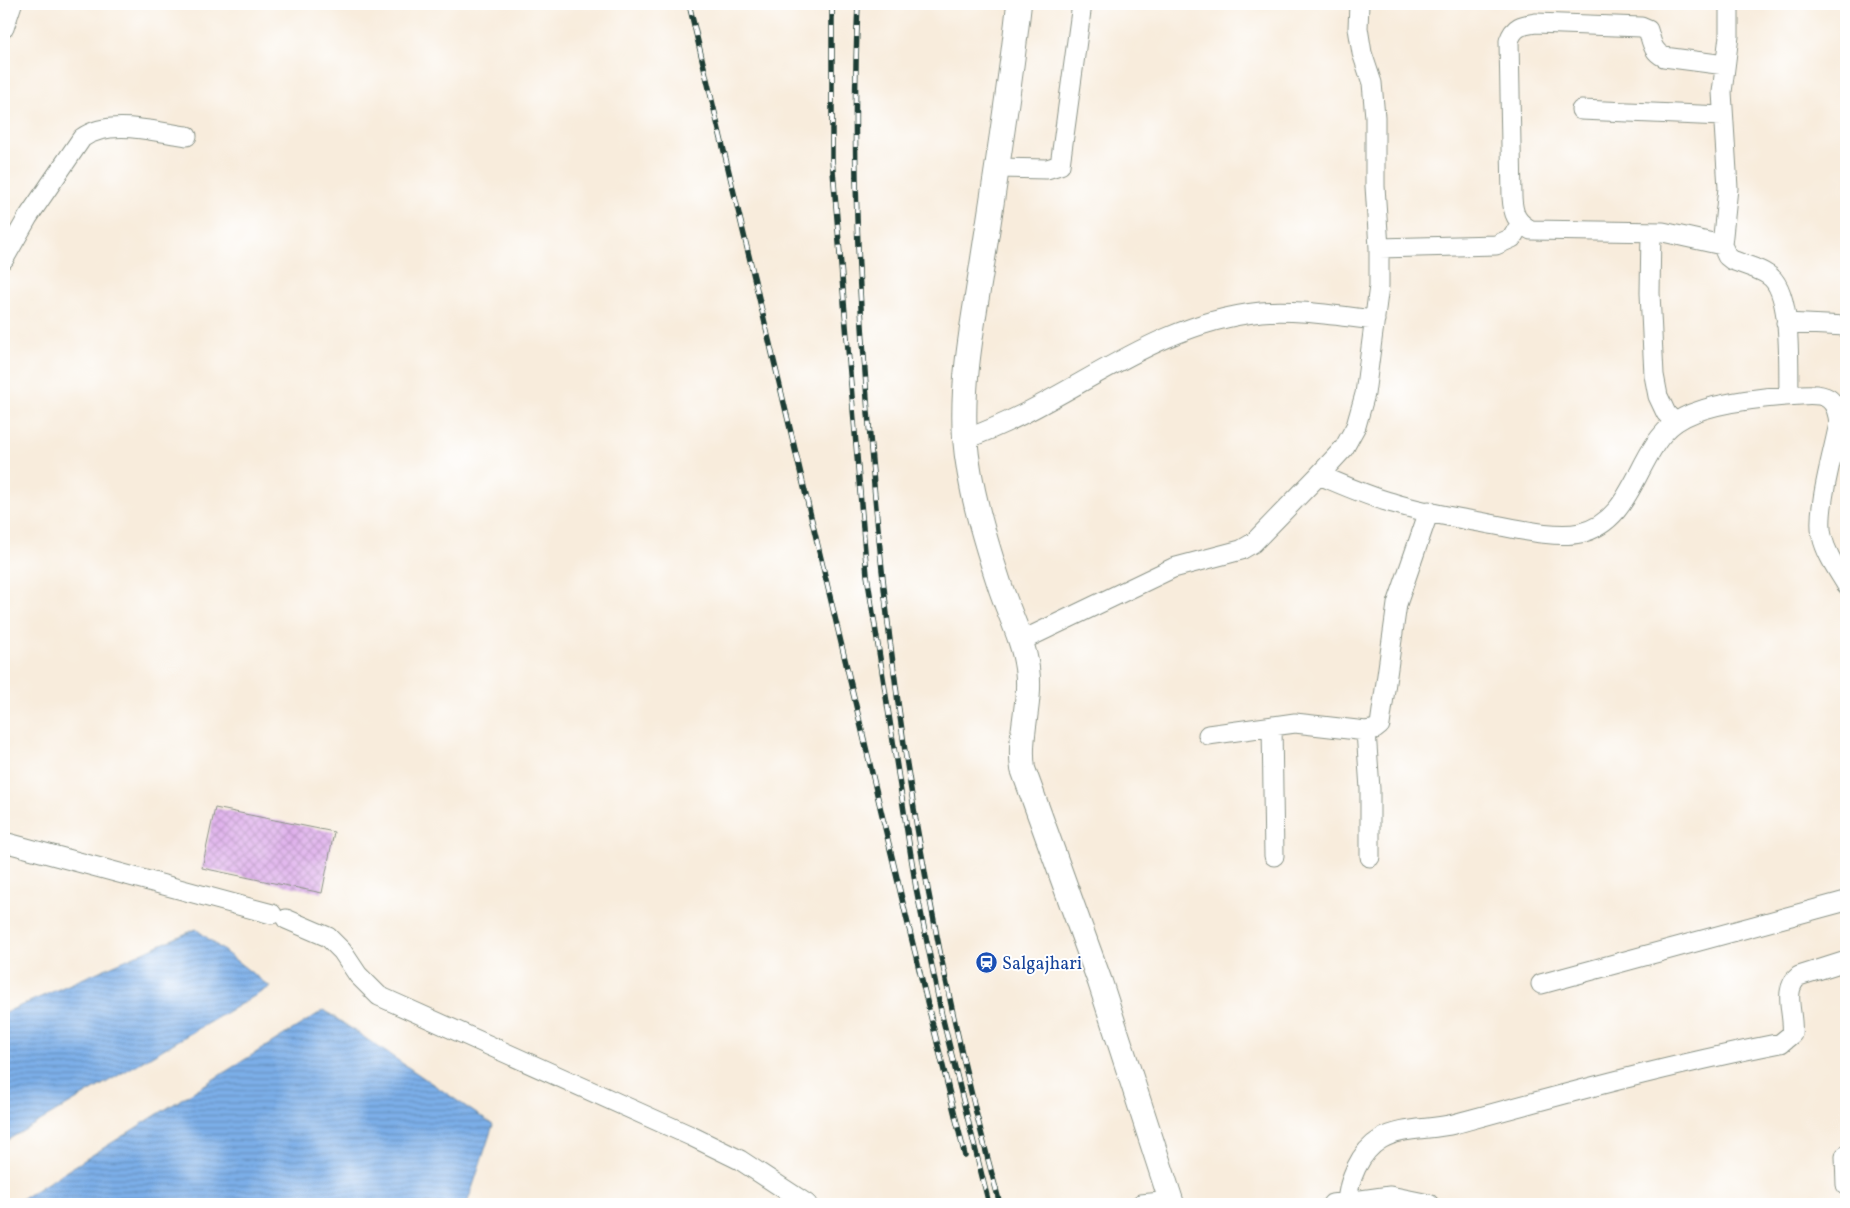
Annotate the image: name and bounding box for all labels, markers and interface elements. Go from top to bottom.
station icon: Salgajhari [974,951,998,975]
place label: Salgajhari [1002,952,1082,977]

